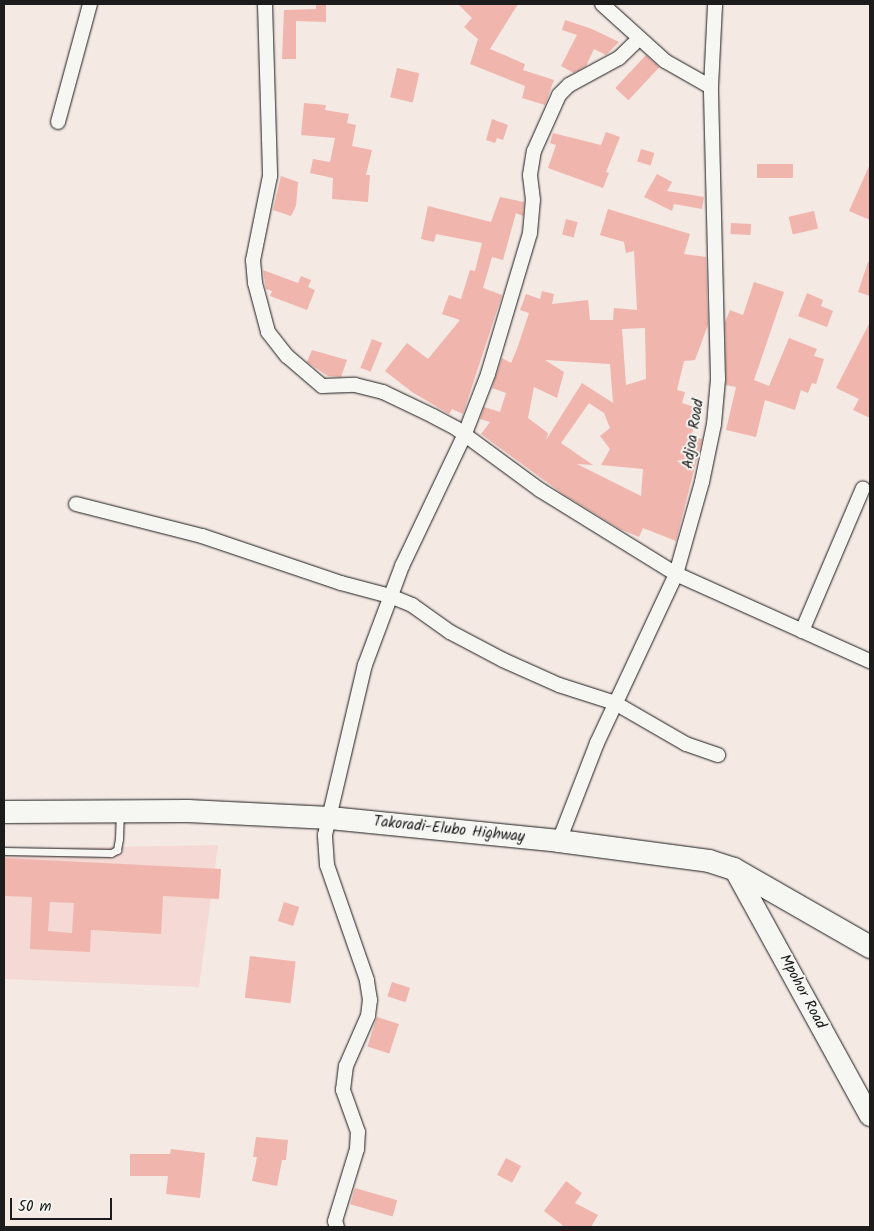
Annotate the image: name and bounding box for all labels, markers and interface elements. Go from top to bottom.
street label: Adjoa Road [680,398,708,470]
street label: Takoradi-Elubo Highway [372,813,526,847]
street label: Mpohor Road [775,952,829,1032]
scale bar [12,1188,115,1220]
text: 50 m [18,1195,52,1219]

